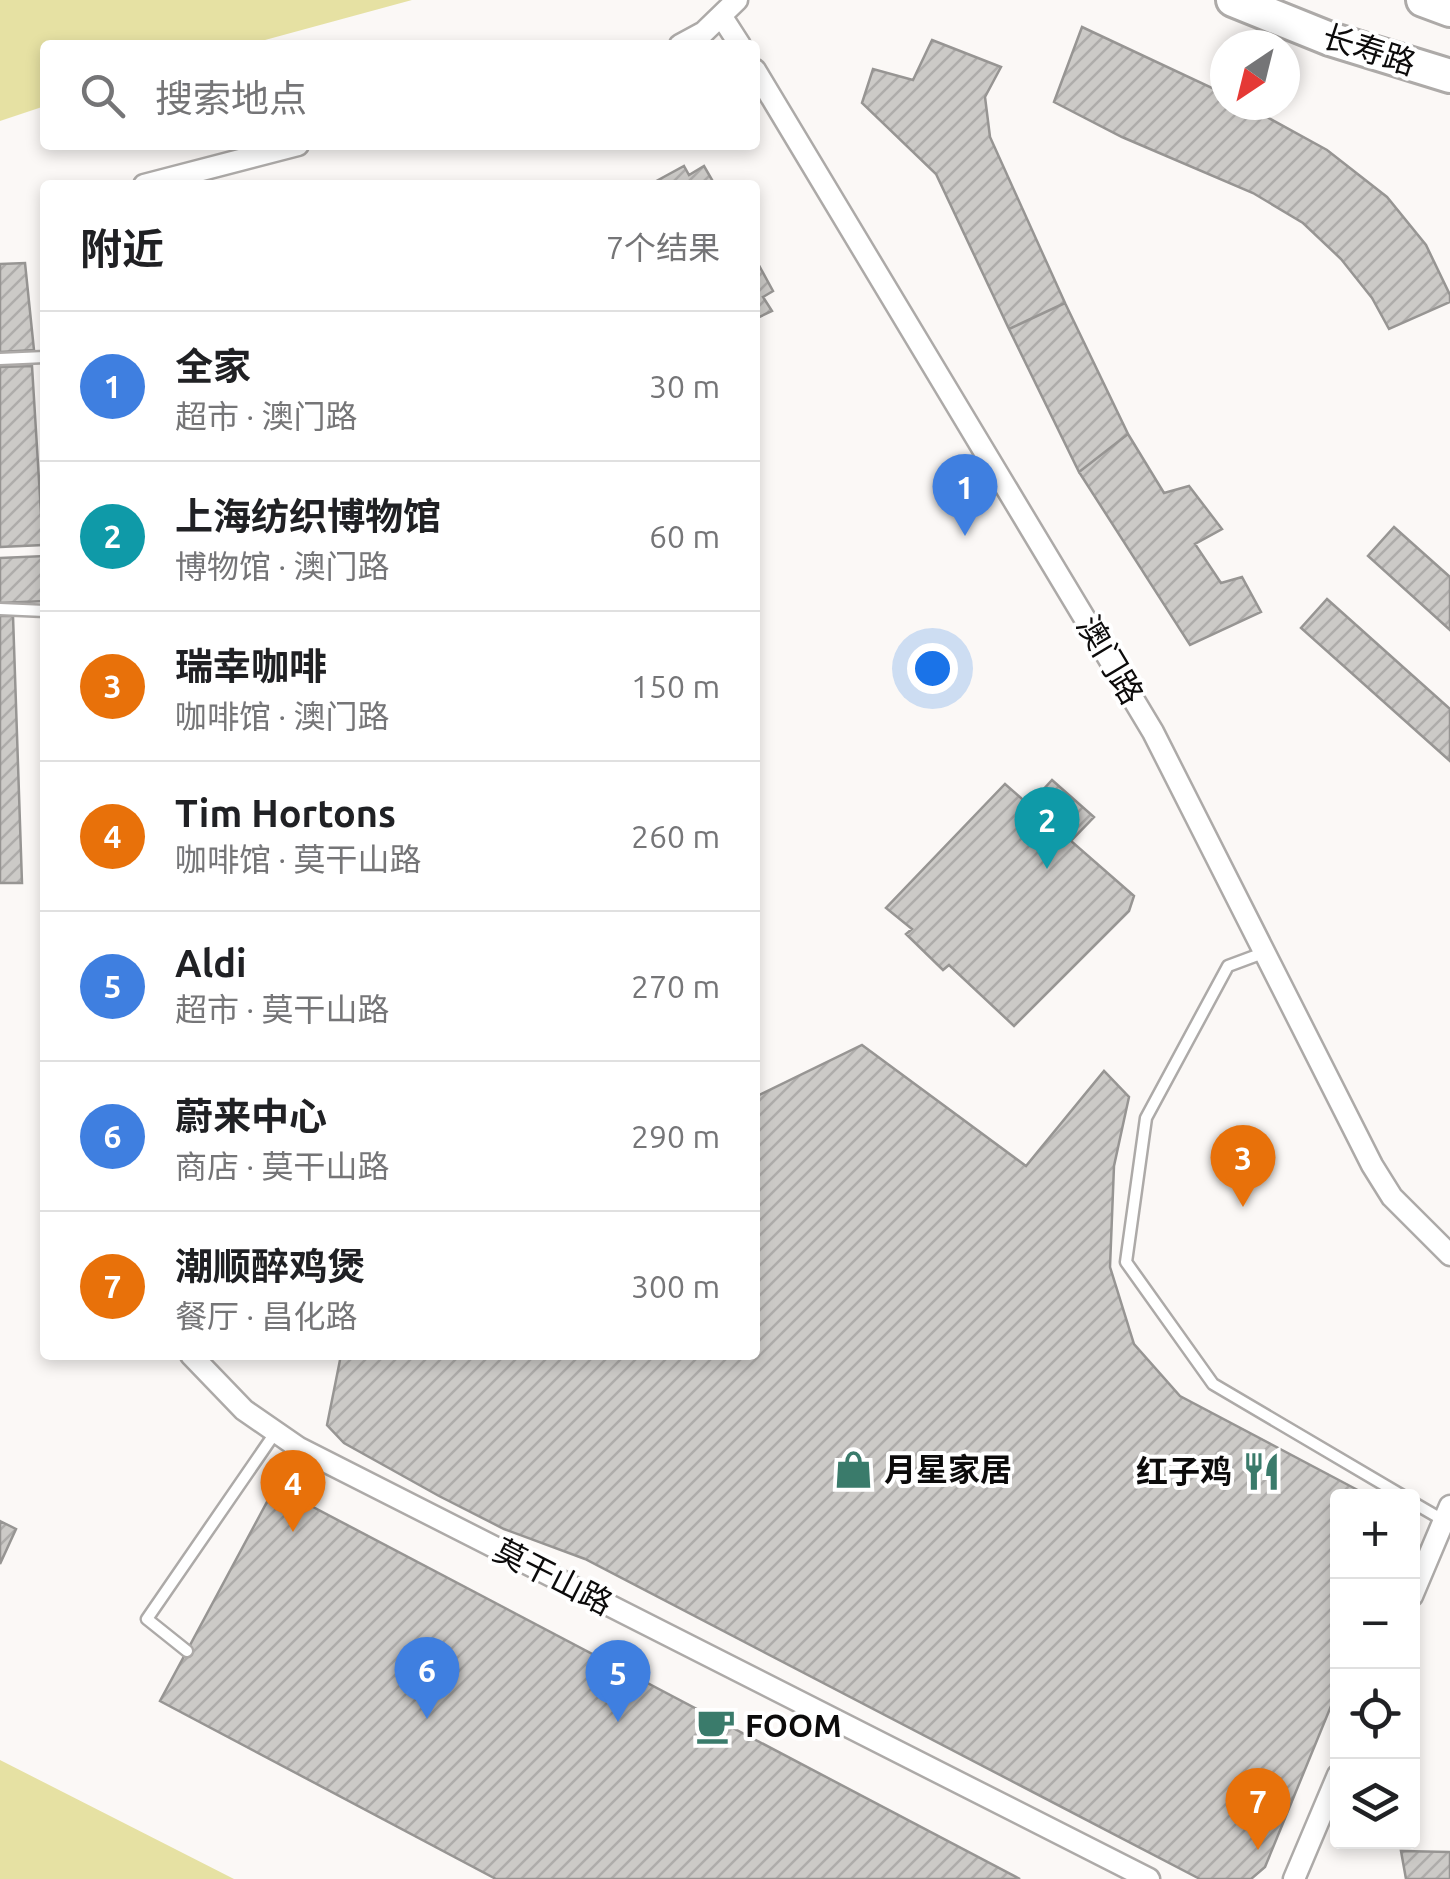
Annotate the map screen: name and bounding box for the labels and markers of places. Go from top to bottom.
pin: 1 [932,454,998,536]
pin: 2 [1014,786,1080,869]
pin: 3 [1210,1124,1276,1207]
shop icon: 月星家居 [833,1449,875,1491]
pin: 4 [260,1450,326,1532]
place label: 月星家居 [884,1451,1012,1487]
restaurant icon: 红子鸡 [1241,1451,1283,1493]
place label: 红子鸡 [1136,1453,1232,1489]
pin: 6 [394,1636,460,1719]
pin: 5 [586,1640,650,1722]
cafe icon: FOOM [694,1705,736,1747]
place label: FOOM [745,1707,842,1743]
pin: 7 [1226,1768,1290,1850]

